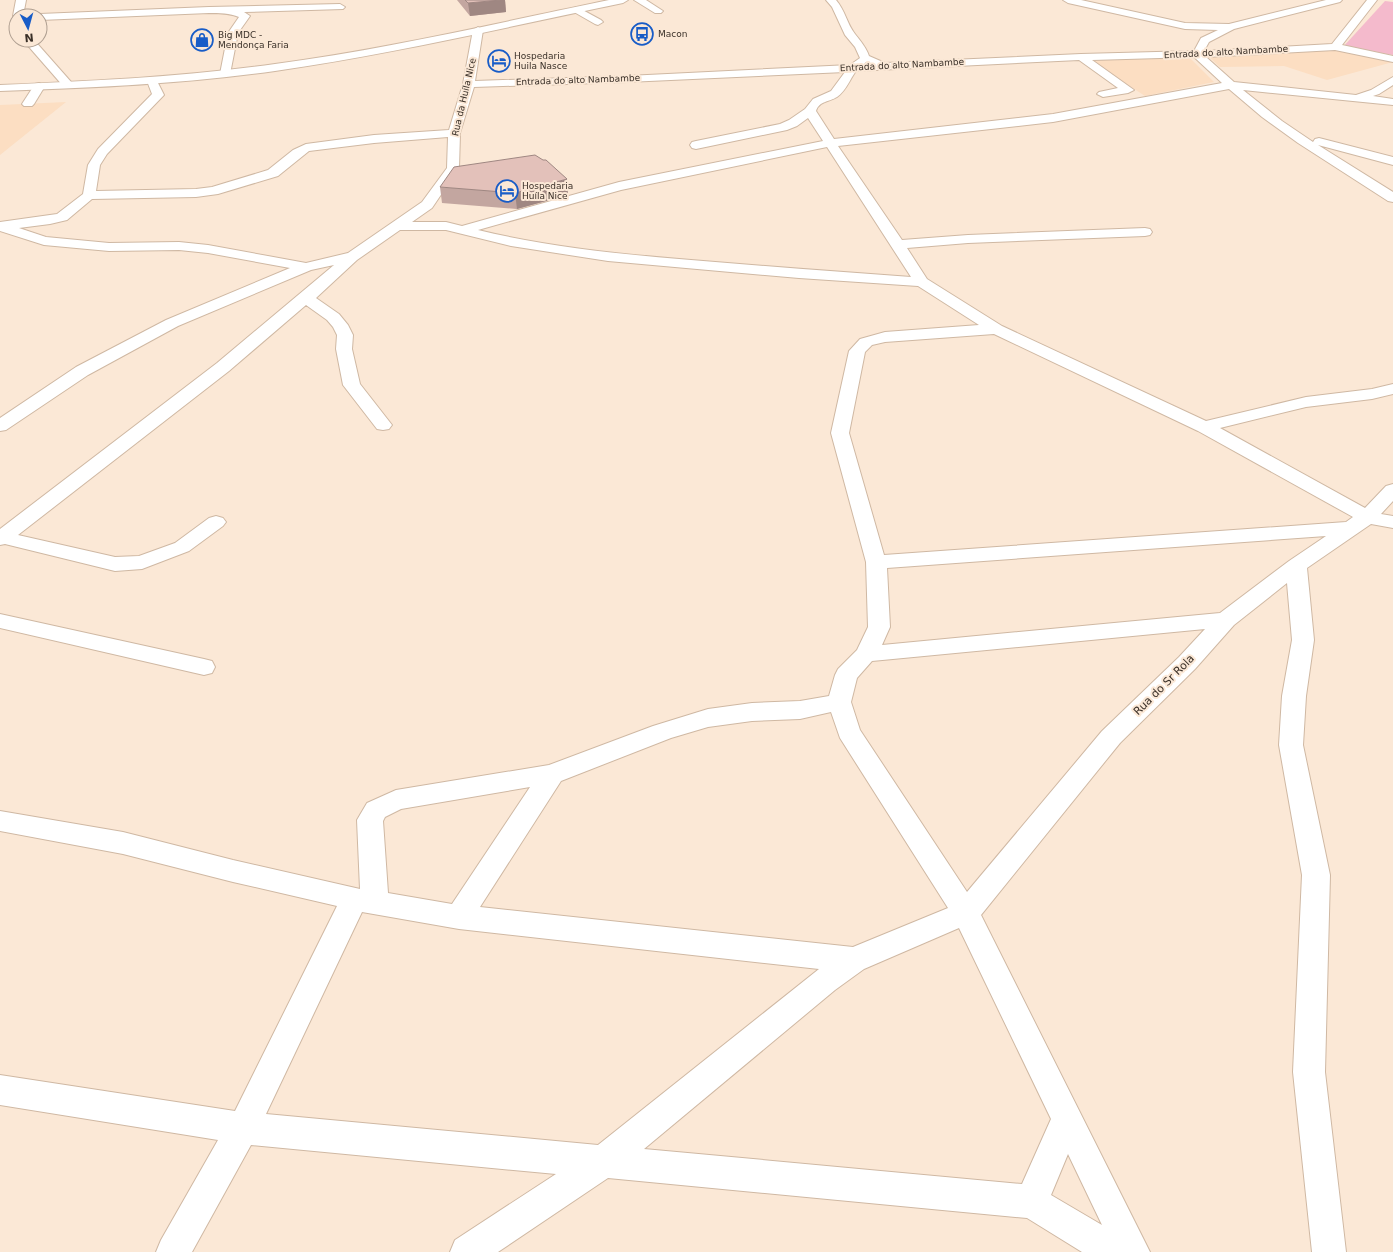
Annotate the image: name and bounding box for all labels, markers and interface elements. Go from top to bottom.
north arrow [8,8,48,48]
bus stop icon: Macon [629,21,655,47]
shop icon: Big MDC - Mendonça Faria [189,27,215,53]
place label: Macon [658,29,687,39]
place label: Big MDC - Mendonça Faria [218,30,289,50]
text: N [24,31,34,44]
street label: Entrada do alto Nambambe [1164,44,1289,60]
hotel icon: Hospedaria Huila Nasce [486,48,512,74]
place label: Hospedaria Huila Nasce [514,51,568,71]
street label: Rua da Huíla Nice [450,57,478,137]
street label: Entrada do alto Nambambe [840,57,965,73]
street label: Entrada do alto Nambambe [516,73,641,87]
hotel icon: Hospedaria Huíla Nice [494,178,520,204]
place label: Hospedaria Huíla Nice [522,181,573,201]
street label: Rua do Sr Rola [1131,652,1197,718]

